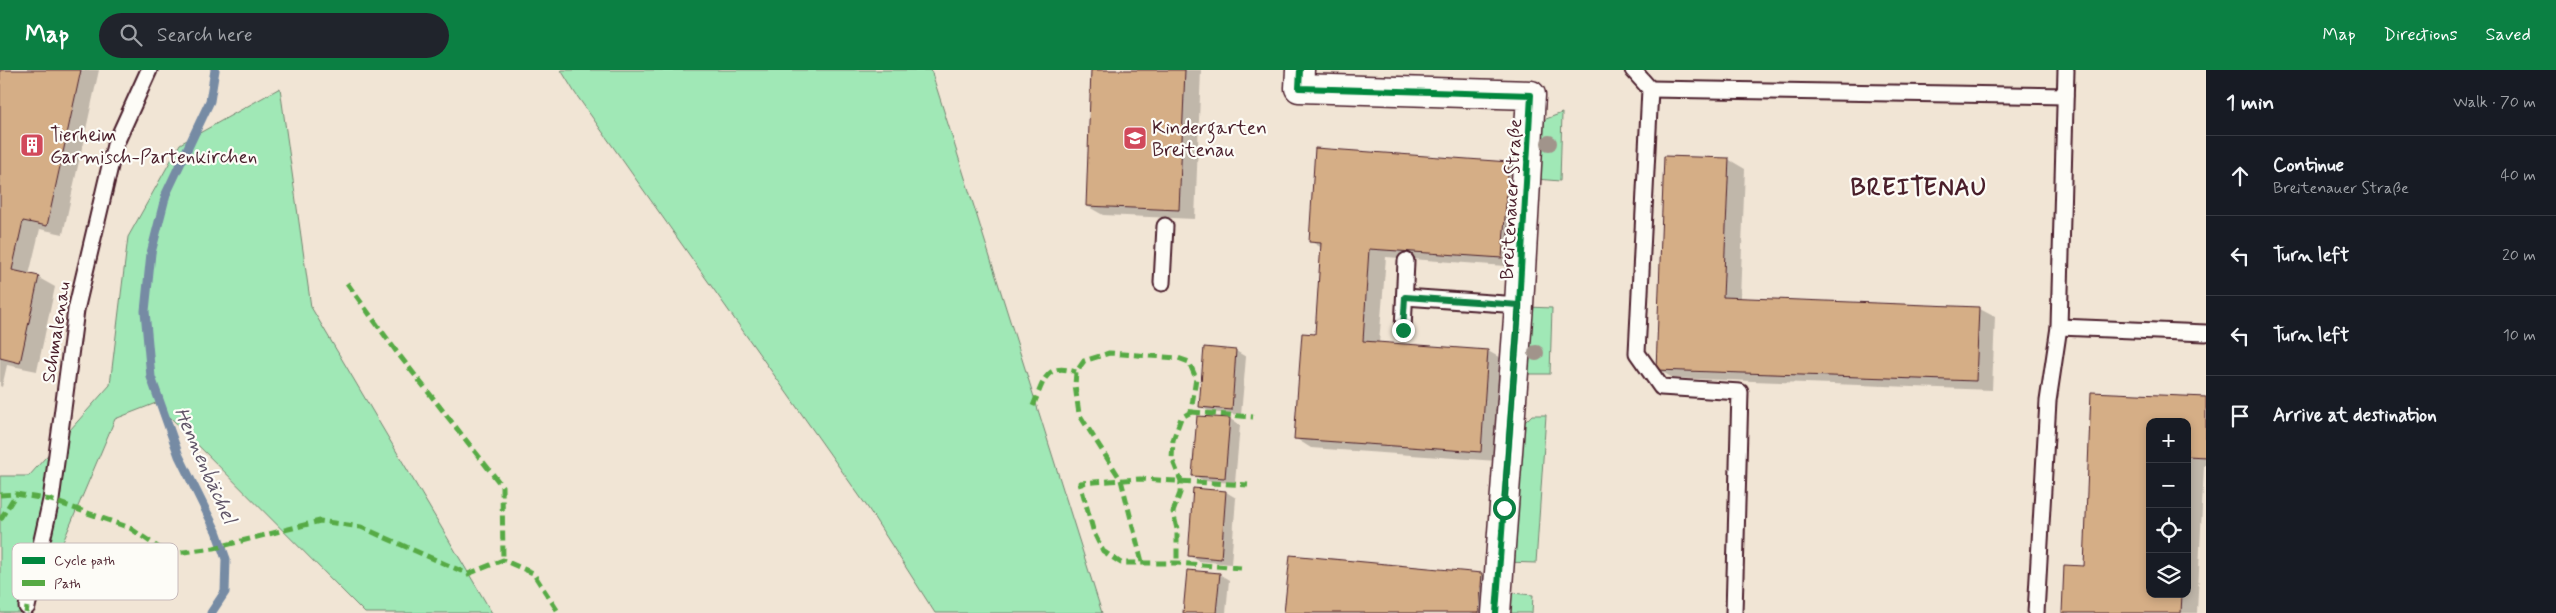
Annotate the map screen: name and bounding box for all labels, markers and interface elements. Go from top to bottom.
search box [99,13,449,58]
text: Map [25,20,69,51]
icon: search [117,21,145,49]
text: Search here [157,23,253,48]
text: Map [2323,23,2356,47]
text: Directions [2384,23,2458,47]
text: Saved [2486,23,2531,47]
text: 1 min [2226,89,2274,117]
text: Walk · 70 m [2453,92,2536,113]
place label: Kindergarten Breitenau [1152,116,1267,163]
street label: Breitenauer Straße [1495,118,1528,280]
place label: Tierheim Garmisch-Partenkirchen [50,123,257,170]
school or university icon: Kindergarten Breitenau [1122,125,1148,151]
building icon: Tierheim Garmisch-Partenkirchen [19,132,45,158]
text: Continue [2273,153,2344,178]
icon: ahead [2226,162,2254,190]
text: 40 m [2500,165,2536,186]
district label: BREITENAU [1851,173,1987,204]
text: Breitenauer Straße [2273,178,2409,199]
icon: left [2226,242,2254,270]
text: Turn left [2273,243,2349,268]
text: 20 m [2502,245,2536,266]
street label: Schmalenau [36,280,77,385]
route end [1392,319,1415,342]
icon: left [2226,322,2254,350]
text: Turn left [2273,323,2349,348]
text: 10 m [2503,325,2536,346]
icon: arrive [2226,402,2254,430]
water label: Hennenbächel [167,403,243,529]
text: Arrive at destination [2273,403,2437,428]
map controls [2146,418,2191,598]
button: + [2146,418,2191,463]
button: − [2146,463,2191,508]
route start [1493,497,1516,520]
button: locate [2146,508,2191,553]
legend [12,543,178,600]
text: Cycle path [54,552,115,570]
button: layers [2146,553,2191,598]
text: Path [54,575,81,593]

